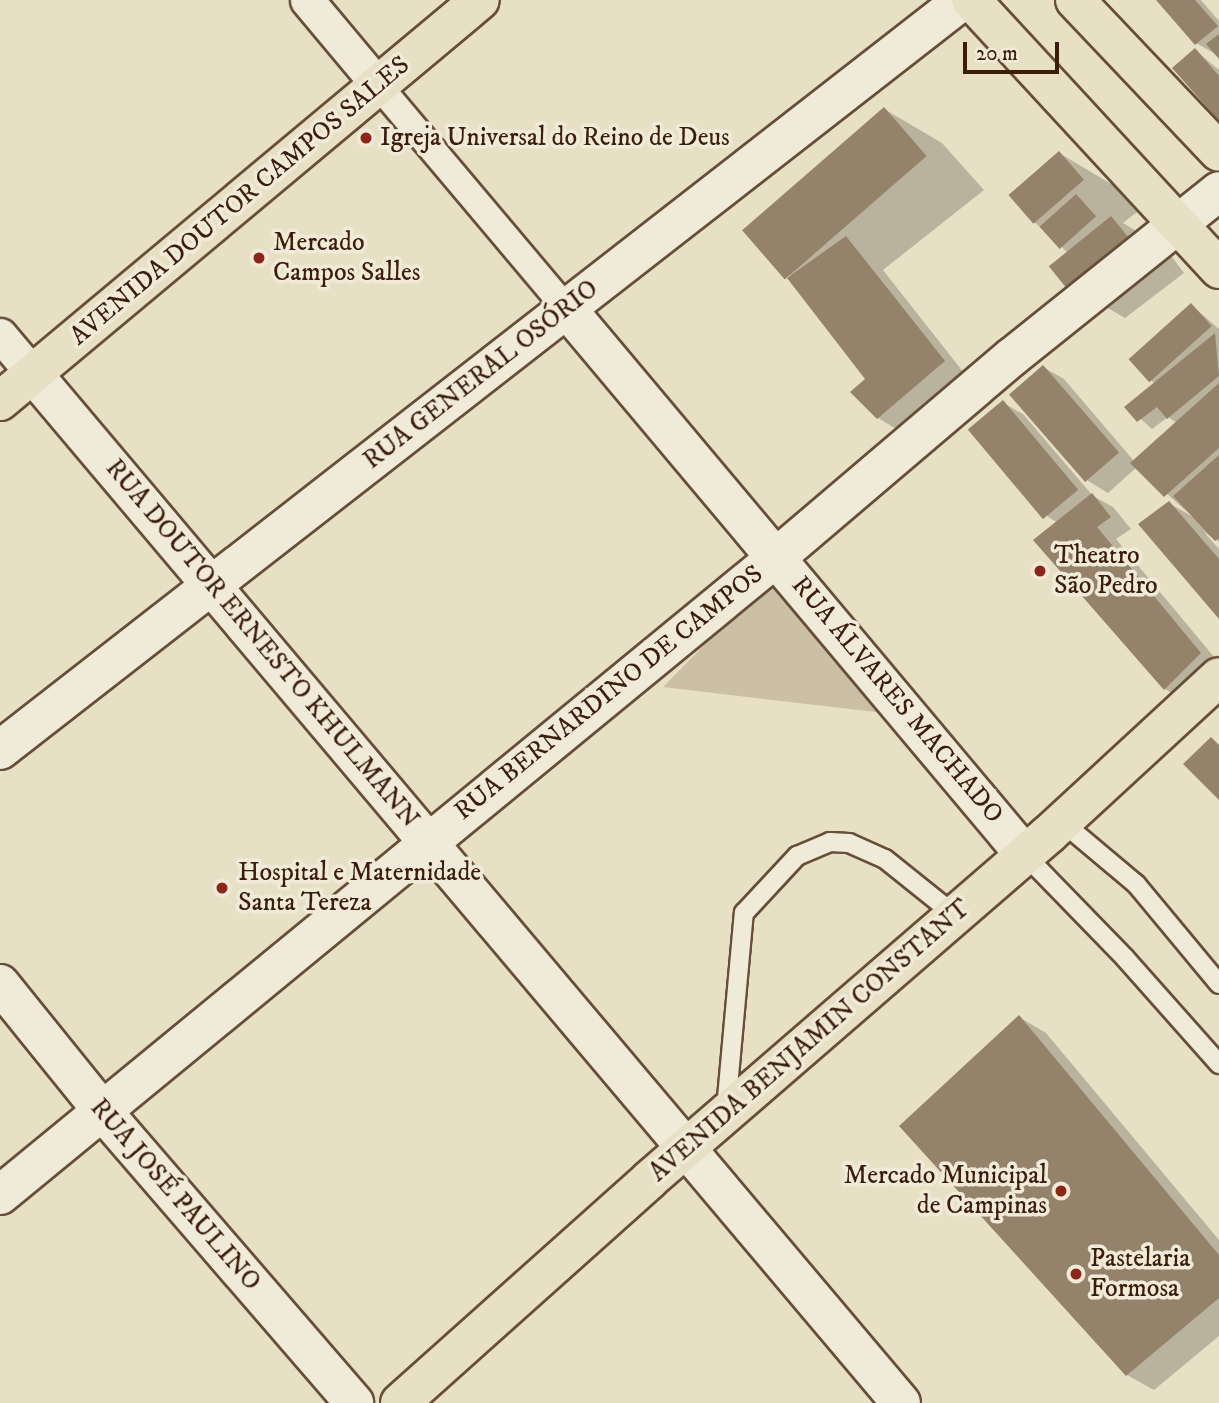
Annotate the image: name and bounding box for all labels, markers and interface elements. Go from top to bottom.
scale bar [967,28,1063,72]
text: 20 m [976,41,1018,67]
street label: AVENIDA DOUTOR CAMPOS SALES [64,50,416,352]
place label: Igreja Universal do Reino de Deus [380,122,730,154]
marker: Igreja Universal do Reino de Deus [358,130,374,146]
place label: Mercado Campos Salles [273,227,420,288]
marker: Mercado Campos Salles [251,250,267,266]
street label: RUA GENERAL OSÓRIO [357,274,605,476]
street label: RUA DOUTOR ERNESTO KHULMANN [98,453,426,835]
place label: Theatro São Pedro [1054,540,1158,602]
street label: RUA BERNARDINO DE CAMPOS [448,559,770,827]
marker: Theatro São Pedro [1032,563,1048,579]
street label: RUA ÁLVARES MACHADO [785,570,1009,830]
place label: Hospital e Maternidade Santa Tereza [238,857,481,918]
marker: Hospital e Maternidade Santa Tereza [212,878,232,898]
street label: AVENIDA BENJAMIN CONSTANT [643,893,977,1189]
street label: RUA JOSÉ PAULINO [83,1093,267,1297]
place label: Mercado Municipal de Campinas [844,1160,1047,1222]
marker: Mercado Municipal de Campinas [1053,1183,1069,1199]
place label: Pastelaria Formosa [1090,1243,1190,1304]
marker: Pastelaria Formosa [1068,1266,1084,1282]

